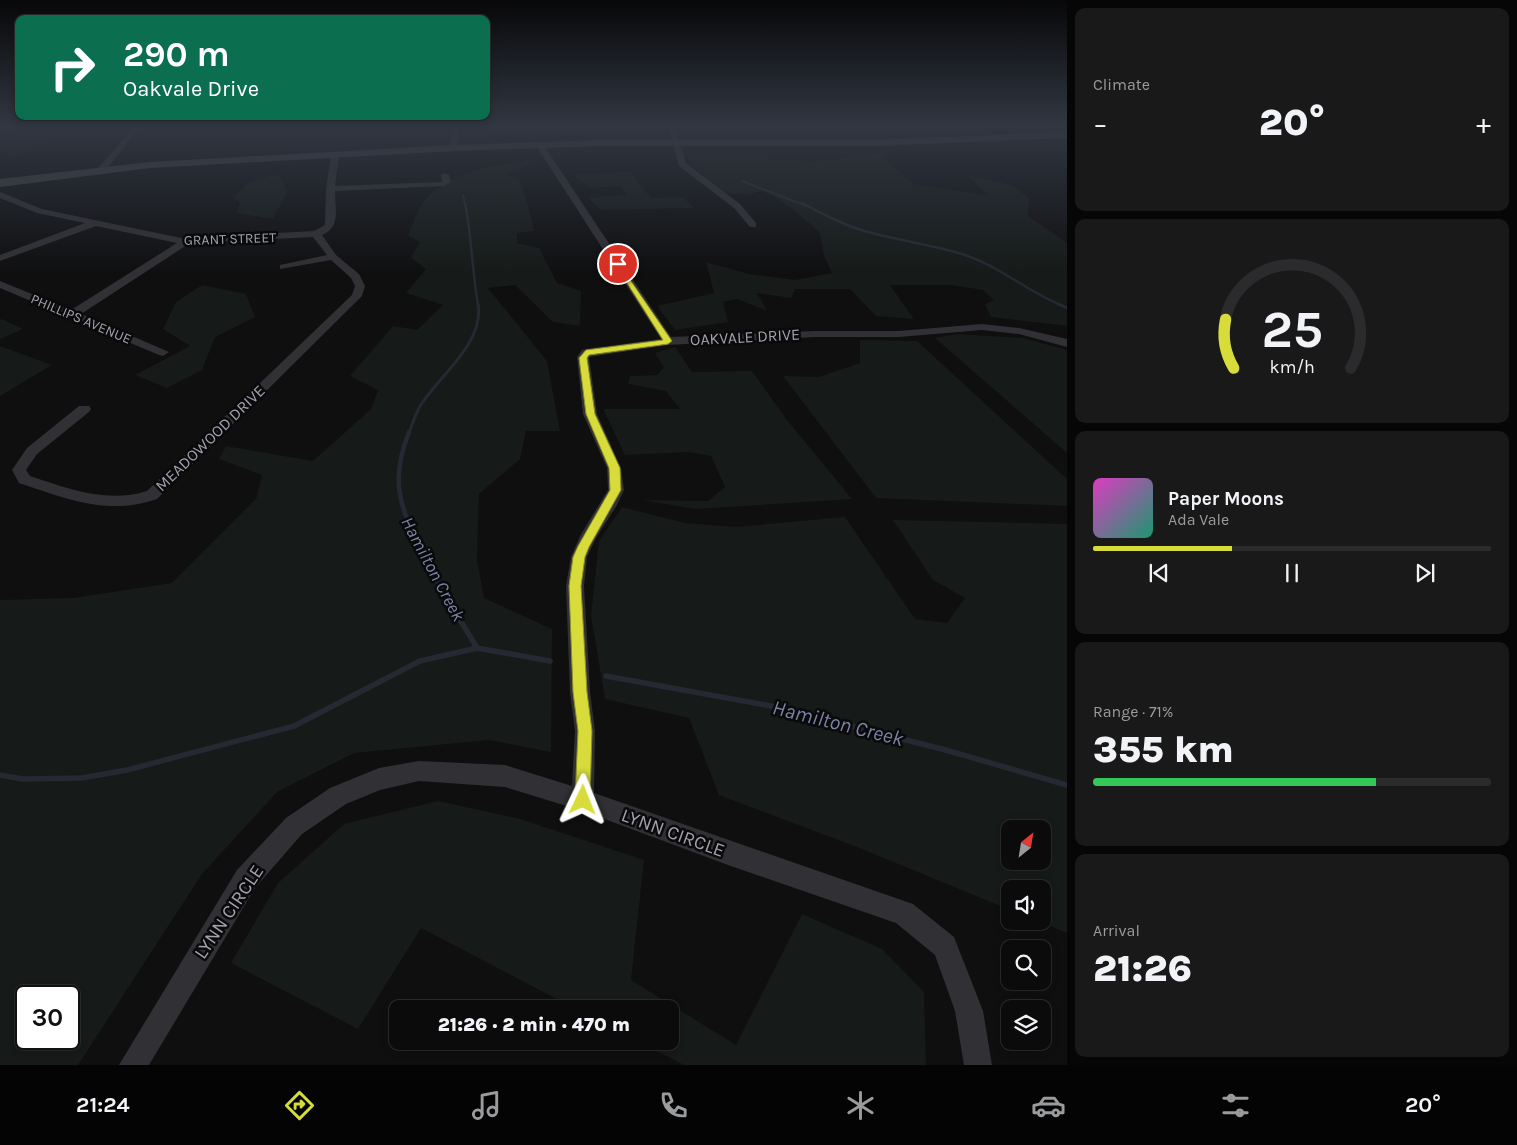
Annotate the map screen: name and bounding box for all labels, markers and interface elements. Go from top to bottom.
text: 290 m [123,34,230,75]
icon: right [40,35,105,100]
text: Climate [1093,75,1150,94]
text: Oakvale Drive [123,76,259,102]
text: 20° [1259,100,1325,145]
text: − [1093,107,1108,140]
text: + [1476,107,1491,140]
street label: GRANT STREET [184,229,276,249]
pin [597,243,639,285]
icon: arrive [604,250,632,278]
street label: PHILLIPS AVENUE [28,290,134,348]
text: 25 [1261,299,1323,360]
street label: OAKVALE DRIVE [690,325,800,349]
text: km/h [1269,357,1315,378]
street label: MEADOWOOD DRIVE [151,381,269,495]
text: Paper Moons [1168,488,1284,510]
text: Ada Vale [1168,510,1229,529]
water label: Hamilton Creek [396,513,470,626]
icon: previous [1145,559,1173,587]
icon: pause [1278,559,1306,587]
icon: next [1411,559,1439,587]
water label: Hamilton Creek [770,695,906,751]
text: Range · 71% [1093,702,1173,721]
text: 355 km [1093,727,1234,772]
position arrow [556,773,608,825]
street label: LYNN CIRCLE [618,804,728,862]
north arrow [1001,820,1051,870]
map controls [1001,820,1051,1050]
street label: LYNN CIRCLE [190,861,268,963]
button: sound [1001,880,1051,930]
text: Arrival [1093,921,1140,940]
button: search [1001,940,1051,990]
text: 21:26 [1093,946,1192,991]
speed limit sign: 30 [15,985,80,1050]
button: layers [1001,1000,1051,1050]
text: 21:26 · 2 min · 470 m [438,1014,630,1036]
icon: directions [282,1088,317,1123]
icon: music [469,1088,504,1123]
icon: phone [656,1088,691,1123]
icon: climate [843,1088,878,1123]
icon: car [1031,1088,1066,1123]
icon: filters [1218,1088,1253,1123]
text: 21:24 [76,1092,130,1118]
text: 20° [1405,1092,1441,1118]

